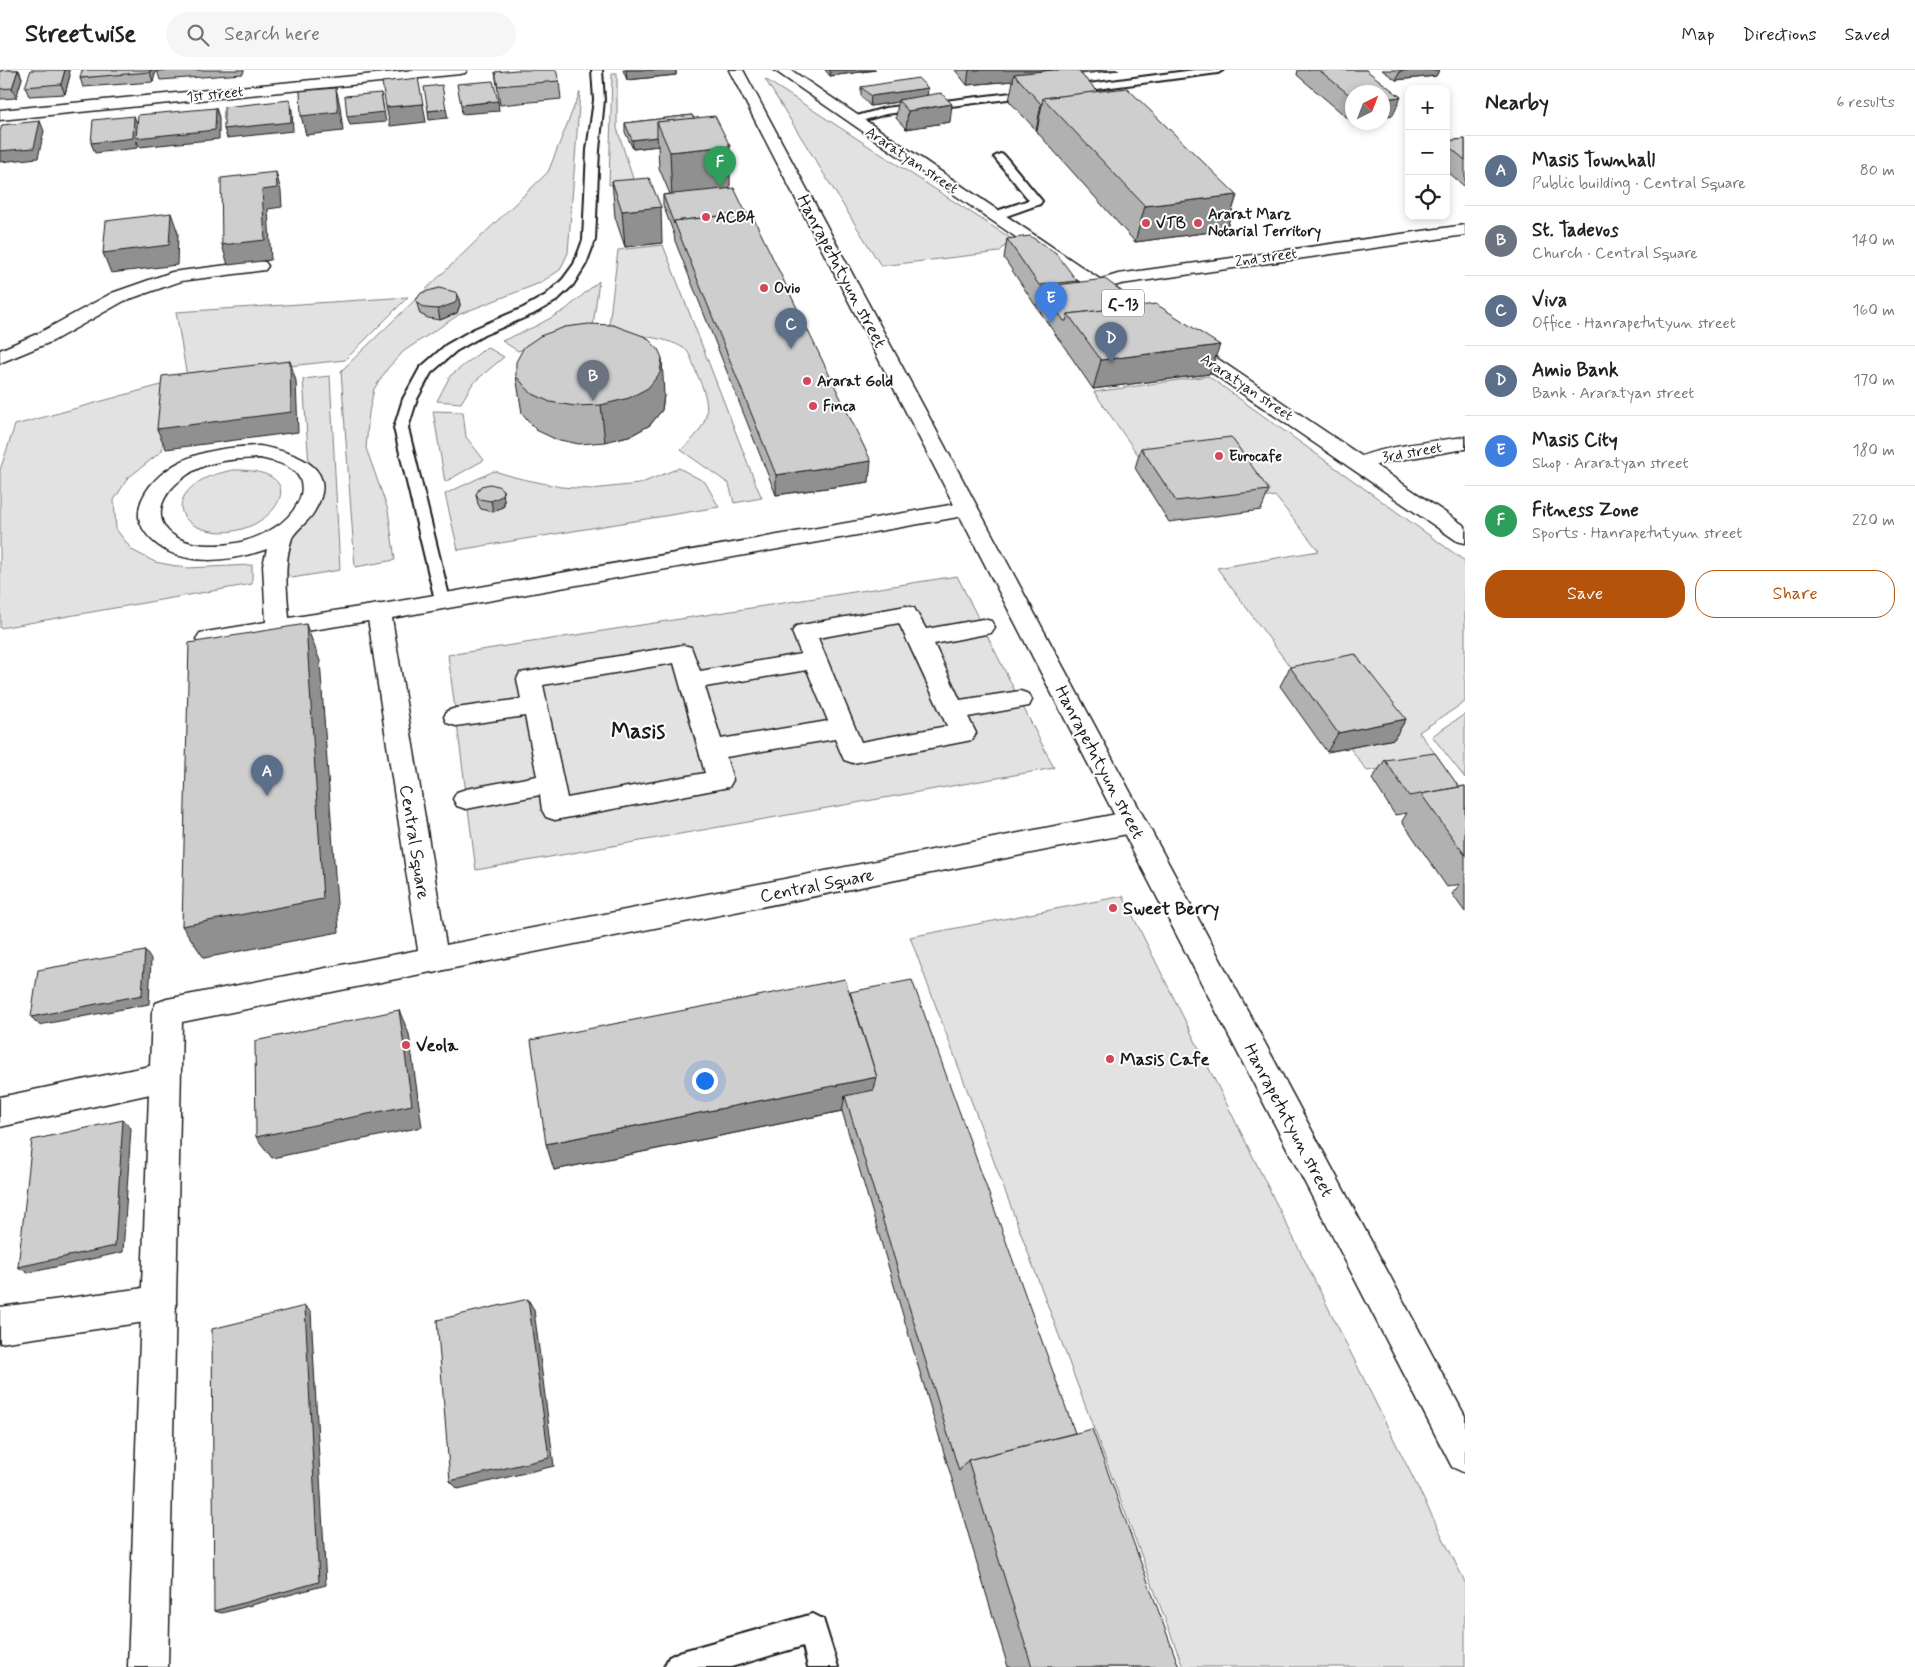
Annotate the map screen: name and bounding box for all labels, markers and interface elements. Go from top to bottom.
search box [166,12,516,57]
text: Streetwise [25,19,136,50]
icon: search [184,21,212,49]
text: Search here [224,22,320,47]
text: Map [1682,23,1715,47]
text: Directions [1743,23,1817,47]
text: Saved [1845,23,1890,47]
street label: 1st street [186,82,245,108]
north arrow [1345,85,1390,130]
map controls [1405,85,1450,220]
button: + [1405,85,1450,130]
text: Nearby [1485,89,1549,117]
text: 6 results [1836,92,1895,113]
street label: Araratyan street [861,122,962,199]
button: − [1405,130,1450,175]
pin: F [704,146,736,187]
text: Masis Townhall [1532,148,1655,173]
text: A [1496,160,1506,181]
text: 80 m [1860,160,1895,181]
text: Public building · Central Square [1532,173,1746,194]
button: locate [1405,175,1450,220]
street label: Hanrapetutyun street [790,191,892,353]
place label: Ararat Marz Notarial Territory [1208,205,1321,242]
place label: ACBA [716,208,756,228]
marker: ACBA [700,211,712,223]
place label: VTB [1156,214,1186,234]
marker: VTB [1140,217,1152,229]
marker: Ararat Marz Notarial Territory [1192,217,1204,229]
text: St. Tadevos [1532,218,1619,243]
text: B [1496,230,1506,251]
text: 140 m [1851,230,1895,251]
text: Church · Central Square [1532,243,1698,264]
street label: 2nd street [1234,244,1299,272]
place label: Ovio [774,279,800,299]
marker: Ovio [758,282,770,294]
pin: E [1035,282,1067,323]
text: Viva [1532,288,1567,313]
road number: Հ-13 [1102,290,1144,317]
text: C [1495,300,1507,321]
text: 160 m [1852,300,1895,321]
pin: C [775,308,807,349]
text: Office · Hanrapetutyun street [1532,313,1736,334]
pin: D [1095,322,1127,363]
street label: Araratyan street [1196,349,1297,426]
text: Amio Bank [1532,358,1618,383]
pin: B [577,360,609,401]
text: D [1495,370,1507,391]
text: 170 m [1853,370,1895,391]
place label: Ararat Gold [817,372,893,392]
marker: Ararat Gold [801,375,813,387]
text: Bank · Araratyan street [1532,383,1694,404]
place label: Finca [823,397,856,417]
marker: Finca [807,400,819,412]
text: Masis City [1532,428,1618,453]
street label: 3rd street [1381,438,1444,468]
text: E [1496,440,1506,461]
text: 180 m [1852,440,1895,461]
place label: Eurocafe [1229,447,1282,467]
marker: Eurocafe [1213,450,1225,462]
text: Shop · Araratyan street [1532,453,1688,474]
text: Fitness Zone [1532,498,1639,523]
text: F [1497,510,1505,531]
text: 220 m [1852,510,1895,531]
text: Sports · Hanrapetutyun street [1532,523,1742,544]
button: Save [1485,570,1685,618]
button: Share [1695,570,1895,618]
street label: Hanrapetutyun street [1048,682,1150,844]
district label: Masis [611,718,665,746]
pin: A [251,755,283,796]
street label: Central Square [393,783,435,901]
street label: Central Square [758,863,876,909]
place label: Sweet Berry [1123,897,1219,921]
marker: Sweet Berry [1107,902,1119,914]
place label: Veola [416,1034,459,1058]
marker: Veola [400,1039,412,1051]
street label: Hanrapetutyun street [1237,1040,1339,1202]
place label: Masis Cafe [1120,1048,1209,1072]
marker: Masis Cafe [1104,1053,1116,1065]
your location [692,1068,718,1094]

